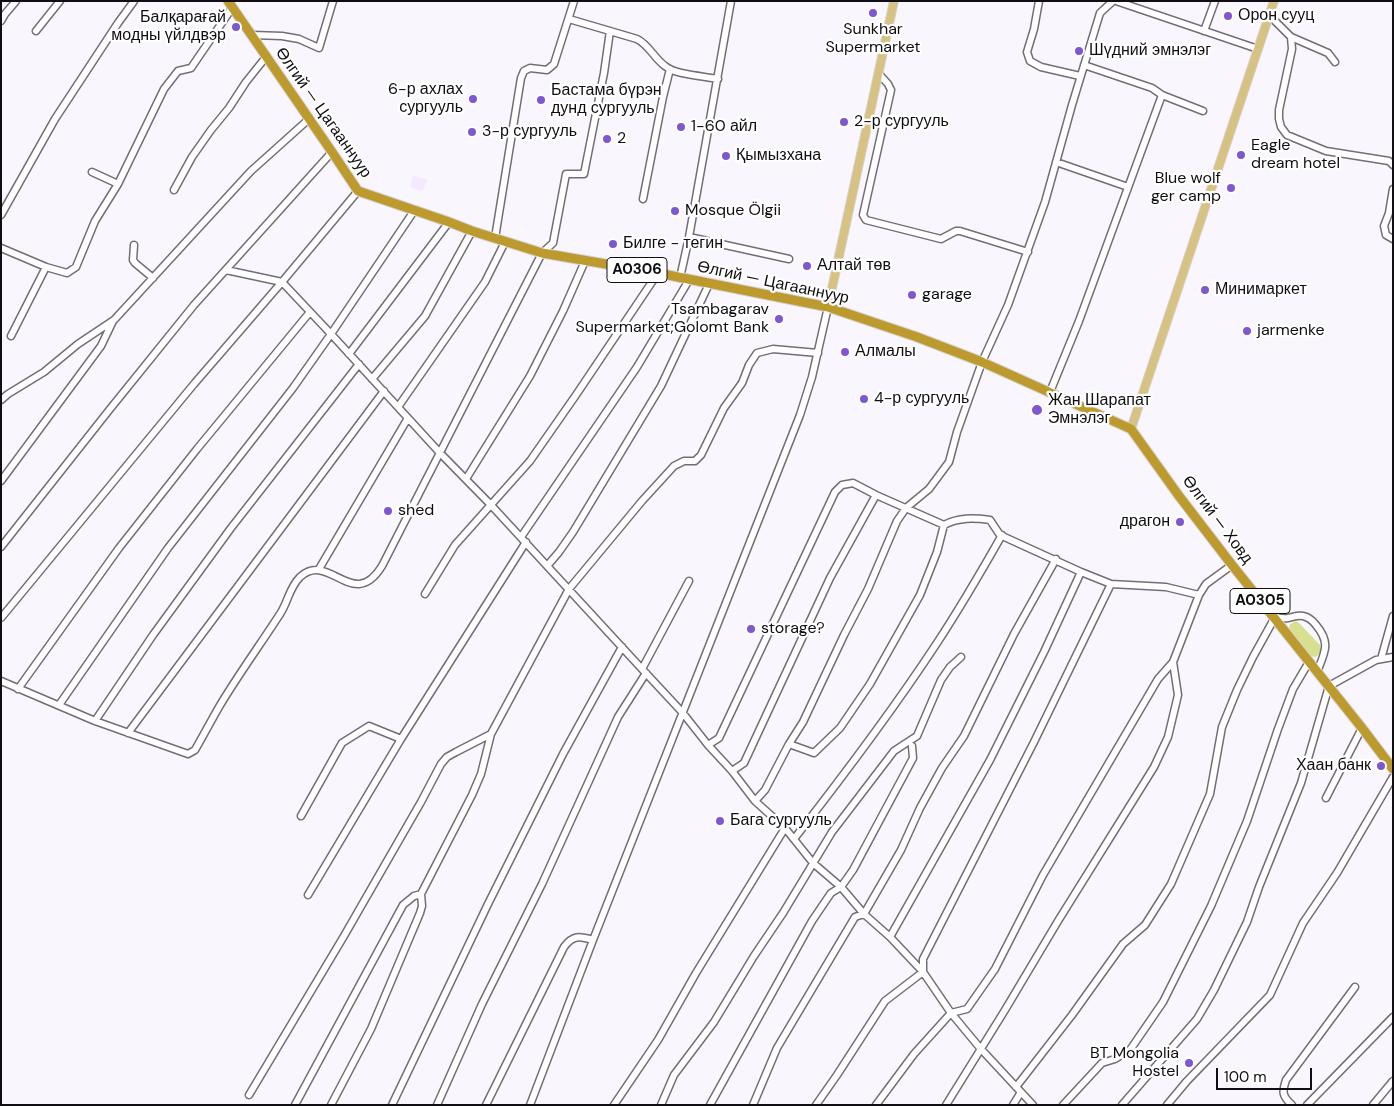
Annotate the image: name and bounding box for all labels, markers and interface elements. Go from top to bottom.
place label: Орон сууц [1238,6,1314,26]
marker: Sunkhar Supermarket [867,7,879,19]
place label: Балқарағай модны үйлдвэр [111,8,226,46]
marker: Орон сууц [1222,10,1234,22]
place label: Sunkhar Supermarket [826,20,920,58]
marker: Балқарағай модны үйлдвэр [230,21,242,33]
place label: Шүдний эмнэлэг [1089,41,1211,61]
street label: Өлгий — Цагааннуур [271,44,375,182]
marker: Шүдний эмнэлэг [1073,45,1085,57]
place label: 6-р ахлах сургууль [388,80,463,118]
place label: Бастама бүрэн дунд сургууль [551,81,662,119]
marker: 6-р ахлах сургууль [467,93,479,105]
marker: Бастама бүрэн дунд сургууль [535,94,547,106]
place label: 2-р сургууль [854,112,949,132]
marker: 2-р сургууль [838,116,850,128]
place label: 1-60 айл [691,117,757,137]
marker: 1-60 айл [675,121,687,133]
place label: 3-р сургууль [482,122,577,142]
marker: 3-р сургууль [466,126,478,138]
place label: 2 [617,129,626,149]
marker: 2 [601,133,613,145]
place label: Eagle dream hotel [1251,136,1340,174]
place label: Қымызхана [736,146,821,166]
marker: Eagle dream hotel [1235,149,1247,161]
marker: Қымызхана [720,150,732,162]
place label: Blue wolf ger camp [1151,169,1221,207]
marker: Blue wolf ger camp [1225,182,1237,194]
place label: Mosque Ölgii [685,201,781,221]
marker: Mosque Ölgii [669,205,681,217]
place label: Билге - тегин [623,234,723,254]
marker: Билге - тегин [607,238,619,250]
place label: Алтай төв [817,256,891,276]
road number: A0306 [607,258,667,282]
street label: Өлгий — Цагааннуур [695,258,851,308]
marker: Алтай төв [801,260,813,272]
place label: Минимаркет [1215,280,1307,300]
marker: Минимаркет [1199,284,1211,296]
place label: garage [922,285,972,305]
marker: garage [906,289,918,301]
place label: Tsambagarav Supermarket;Golomt Bank [575,300,769,338]
marker: Tsambagarav Supermarket;Golomt Bank [773,313,785,325]
place label: jarmenke [1257,321,1325,341]
marker: jarmenke [1241,325,1253,337]
place label: Алмалы [855,342,916,362]
marker: Алмалы [839,346,851,358]
place label: 4-р сургууль [874,389,969,409]
place label: Жан Шарапат Эмнэлэг [1048,391,1151,429]
marker: 4-р сургууль [858,393,870,405]
marker: Жан Шарапат Эмнэлэг [1030,403,1044,417]
street label: Өлгий — Ховд [1178,472,1256,568]
place label: shed [398,501,434,521]
marker: shed [382,505,394,517]
place label: драгон [1120,512,1170,532]
marker: драгон [1174,516,1186,528]
road number: A0305 [1230,588,1290,614]
place label: storage? [761,619,825,639]
marker: storage? [745,623,757,635]
place label: Хаан банк [1296,756,1371,776]
marker: Хаан банк [1375,760,1387,772]
place label: Бага сургууль [730,811,832,831]
marker: Бага сургууль [714,815,726,827]
place label: BT Mongolia Hostel [1090,1044,1179,1082]
marker: BT Mongolia Hostel [1183,1057,1195,1069]
scale bar [1219,1058,1315,1090]
text: 100 m [1224,1067,1267,1087]

